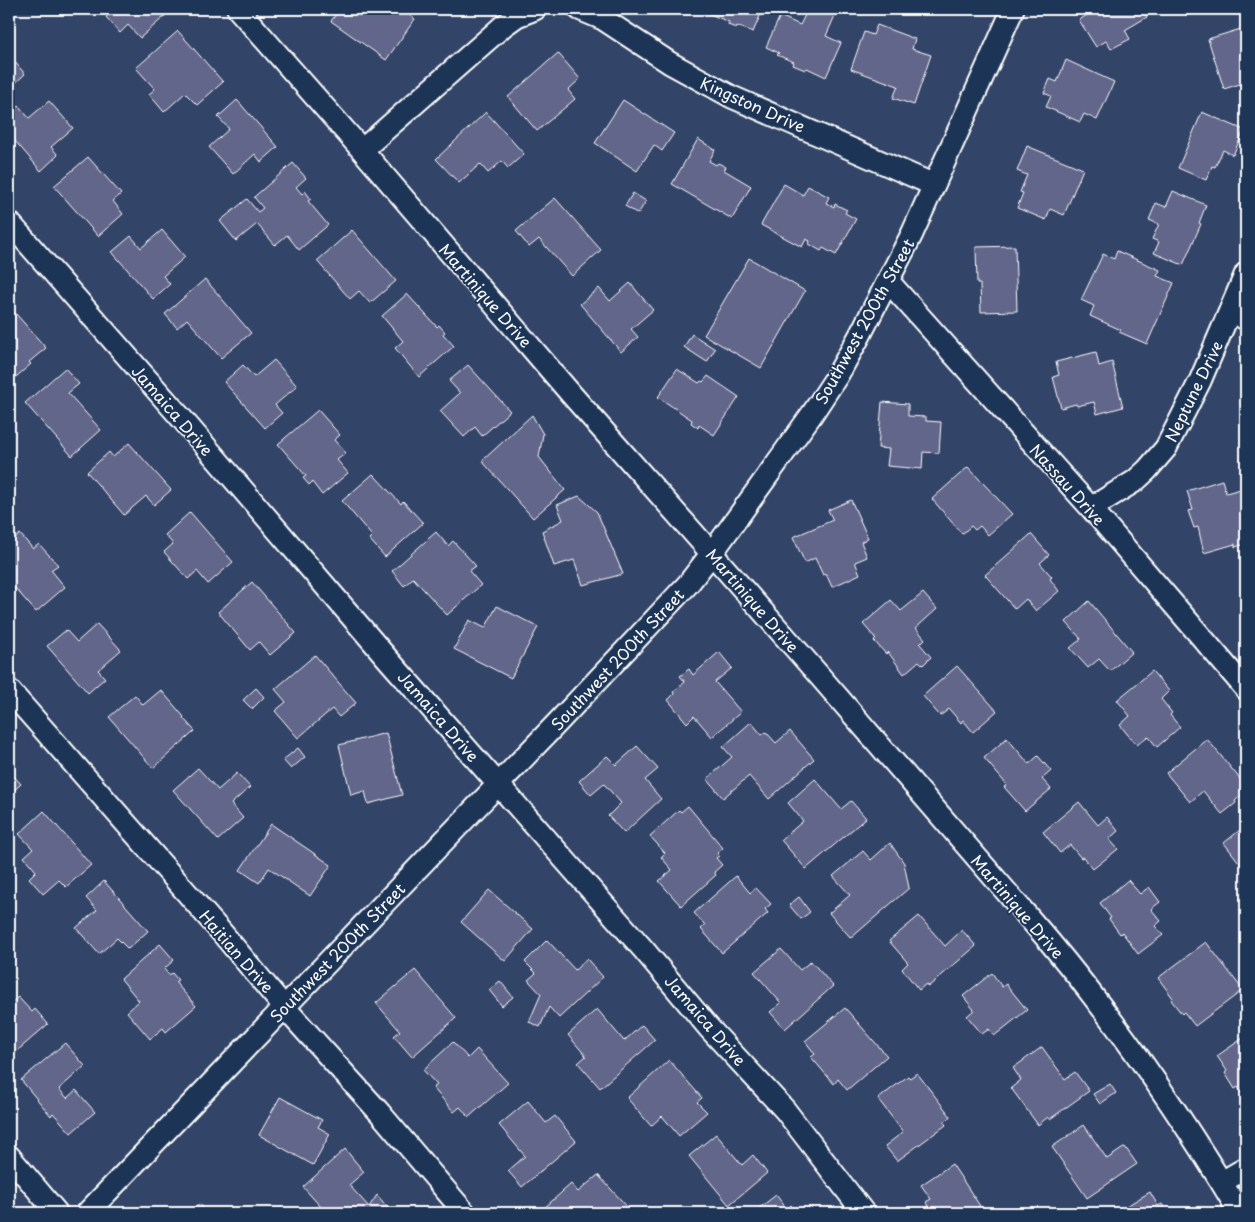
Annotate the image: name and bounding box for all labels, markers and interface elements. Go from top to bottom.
street label: Kingston Drive [697,70,809,138]
street label: Southwest 200th Street [808,233,920,408]
street label: Martinique Drive [434,238,538,352]
street label: Neptune Drive [1158,336,1228,446]
street label: Jamaica Drive [127,359,219,461]
street label: Nassau Drive [1025,438,1111,530]
street label: Martinique Drive [701,543,805,657]
street label: Southwest 200th Street [545,582,690,735]
street label: Jamaica Drive [393,665,485,767]
street label: Martinique Drive [966,849,1070,963]
street label: Southwest 200th Street [264,876,411,1027]
street label: Haitian Drive [194,904,280,998]
street label: Jamaica Drive [660,969,752,1071]

